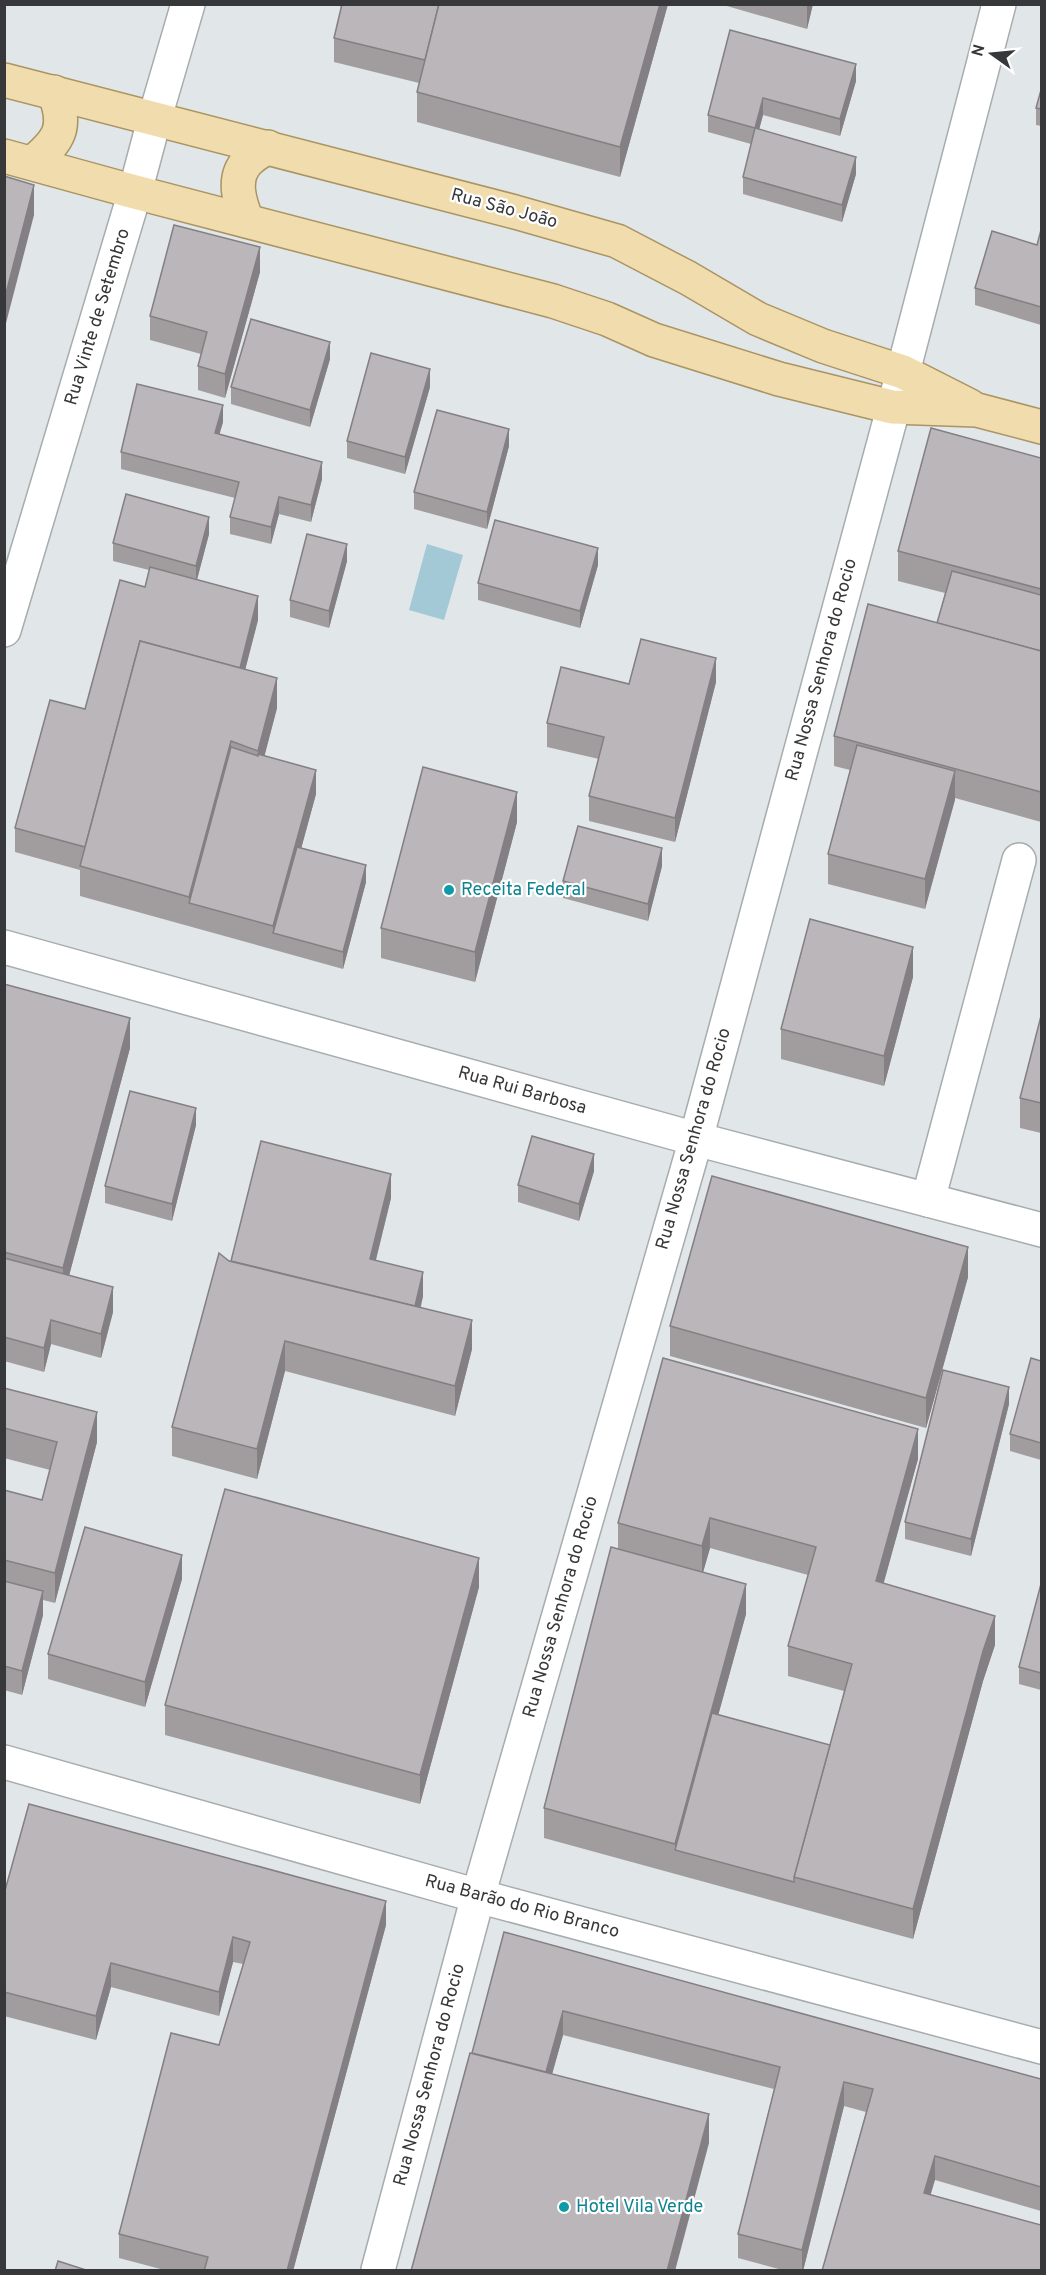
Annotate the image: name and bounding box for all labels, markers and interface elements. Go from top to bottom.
north arrow [962,24,1022,84]
text: N [968,42,991,59]
street label: Rua São João [448,184,560,234]
street label: Rua Vinte de Setembro [60,226,136,408]
street label: Rua Nossa Senhora do Rocio [781,556,863,784]
place label: Receita Federal [461,879,586,902]
marker: Receita Federal [442,883,456,897]
street label: Rua Nossa Senhora do Rocio [651,1025,737,1253]
street label: Rua Rui Barbosa [455,1062,589,1120]
street label: Rua Nossa Senhora do Rocio [518,1493,604,1721]
street label: Rua Barão do Rio Branco [422,1870,622,1944]
street label: Rua Nossa Senhora do Rocio [389,1961,471,2189]
place label: Hotel Vila Verde [576,2196,703,2219]
marker: Hotel Vila Verde [557,2200,571,2214]

